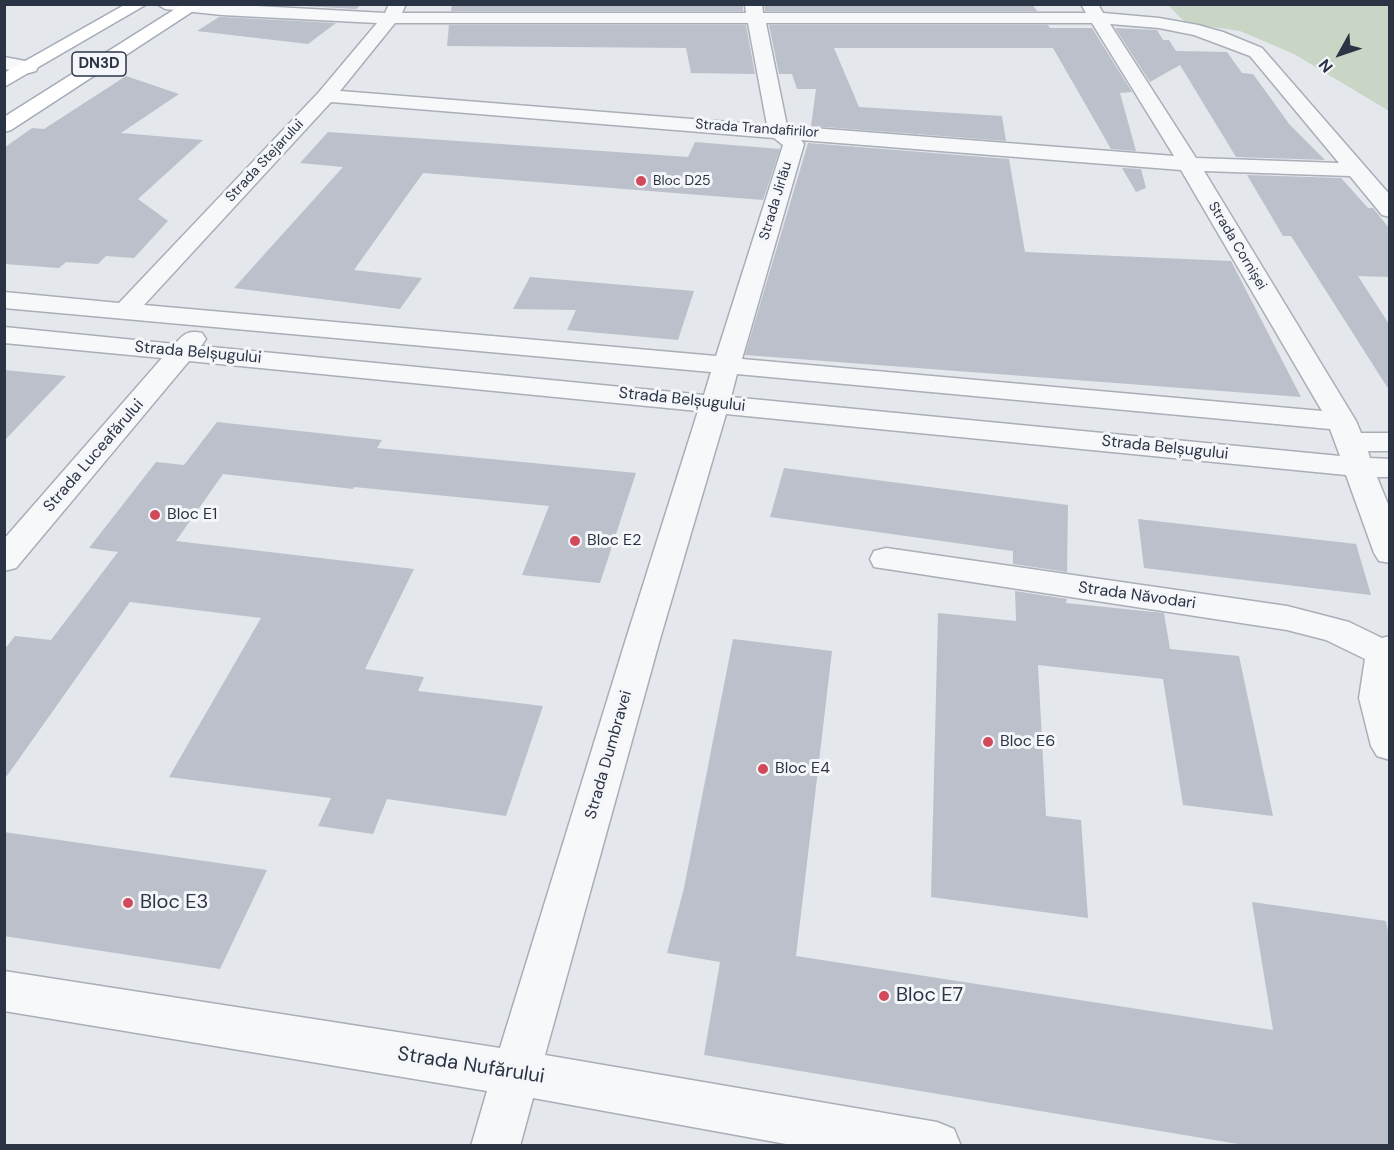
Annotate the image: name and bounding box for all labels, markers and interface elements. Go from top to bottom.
north arrow [1310,24,1370,84]
road number: DN3D [72,52,126,76]
text: N [1314,55,1338,77]
street label: Strada Stejarului [223,116,307,206]
street label: Strada Trandafirilor [695,116,819,142]
street label: Strada Jirlău [756,160,796,242]
place label: Bloc D25 [653,173,711,189]
marker: Bloc D25 [634,174,648,188]
street label: Strada Cornișei [1204,199,1270,293]
street label: Strada Belșugului [134,338,262,368]
street label: Strada Belșugului [618,384,746,416]
street label: Strada Luceafărului [40,396,148,516]
street label: Strada Belșugului [1101,432,1229,464]
place label: Bloc E1 [167,505,217,525]
marker: Bloc E1 [148,508,162,522]
place label: Bloc E2 [587,531,641,551]
marker: Bloc E2 [568,534,582,548]
street label: Strada Năvodari [1077,578,1197,614]
street label: Strada Dumbravei [581,688,637,822]
place label: Bloc E6 [1000,732,1055,752]
marker: Bloc E6 [981,735,995,749]
place label: Bloc E4 [775,759,830,779]
marker: Bloc E4 [756,762,770,776]
place label: Bloc E3 [140,891,208,915]
marker: Bloc E3 [121,896,135,910]
place label: Bloc E7 [896,984,963,1008]
marker: Bloc E7 [877,989,891,1003]
street label: Strada Nufărului [396,1043,546,1089]

